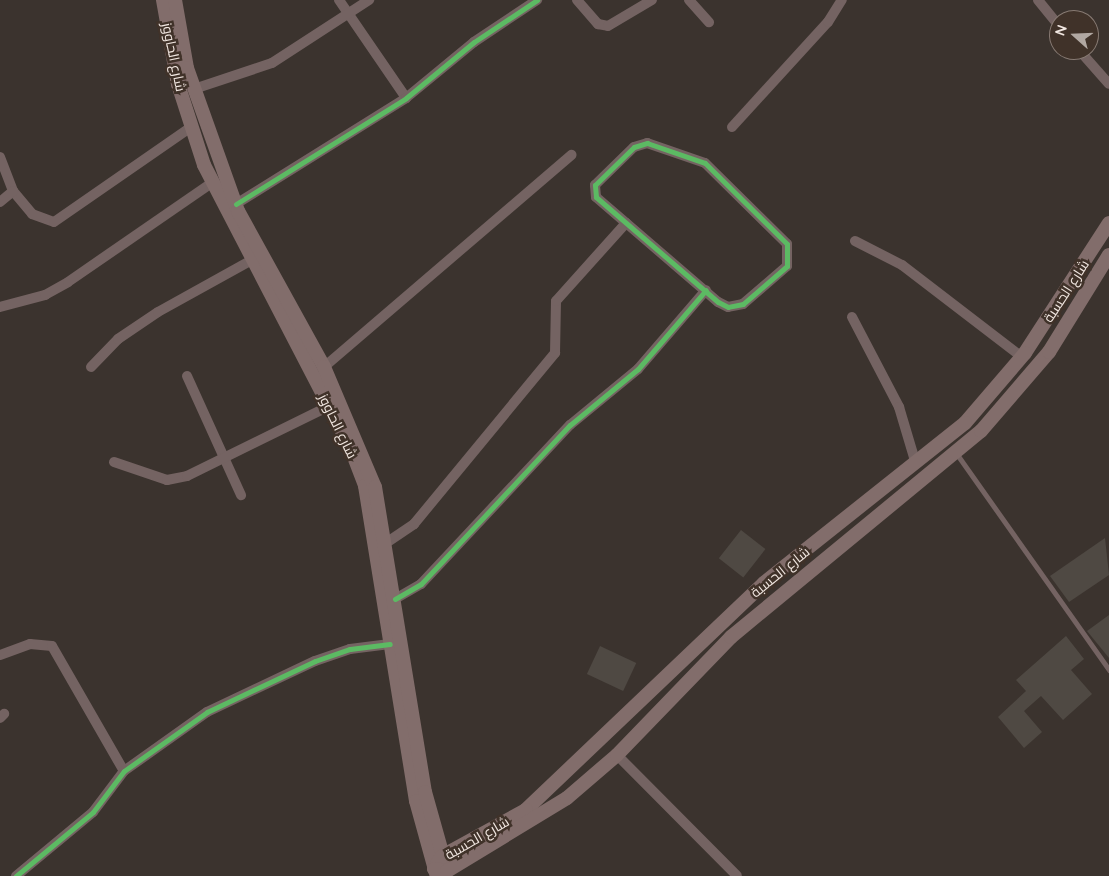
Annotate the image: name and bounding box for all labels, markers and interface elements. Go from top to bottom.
north arrow [1049,10,1099,60]
street label: شارع الحاووز [158,21,190,93]
text: N [1051,22,1071,38]
street label: شارع الحسبة [1040,257,1092,325]
street label: شارع الحاووز [315,391,361,461]
street label: شارع الحسبة [747,543,813,601]
street label: شارع الحسبة [442,813,512,863]

